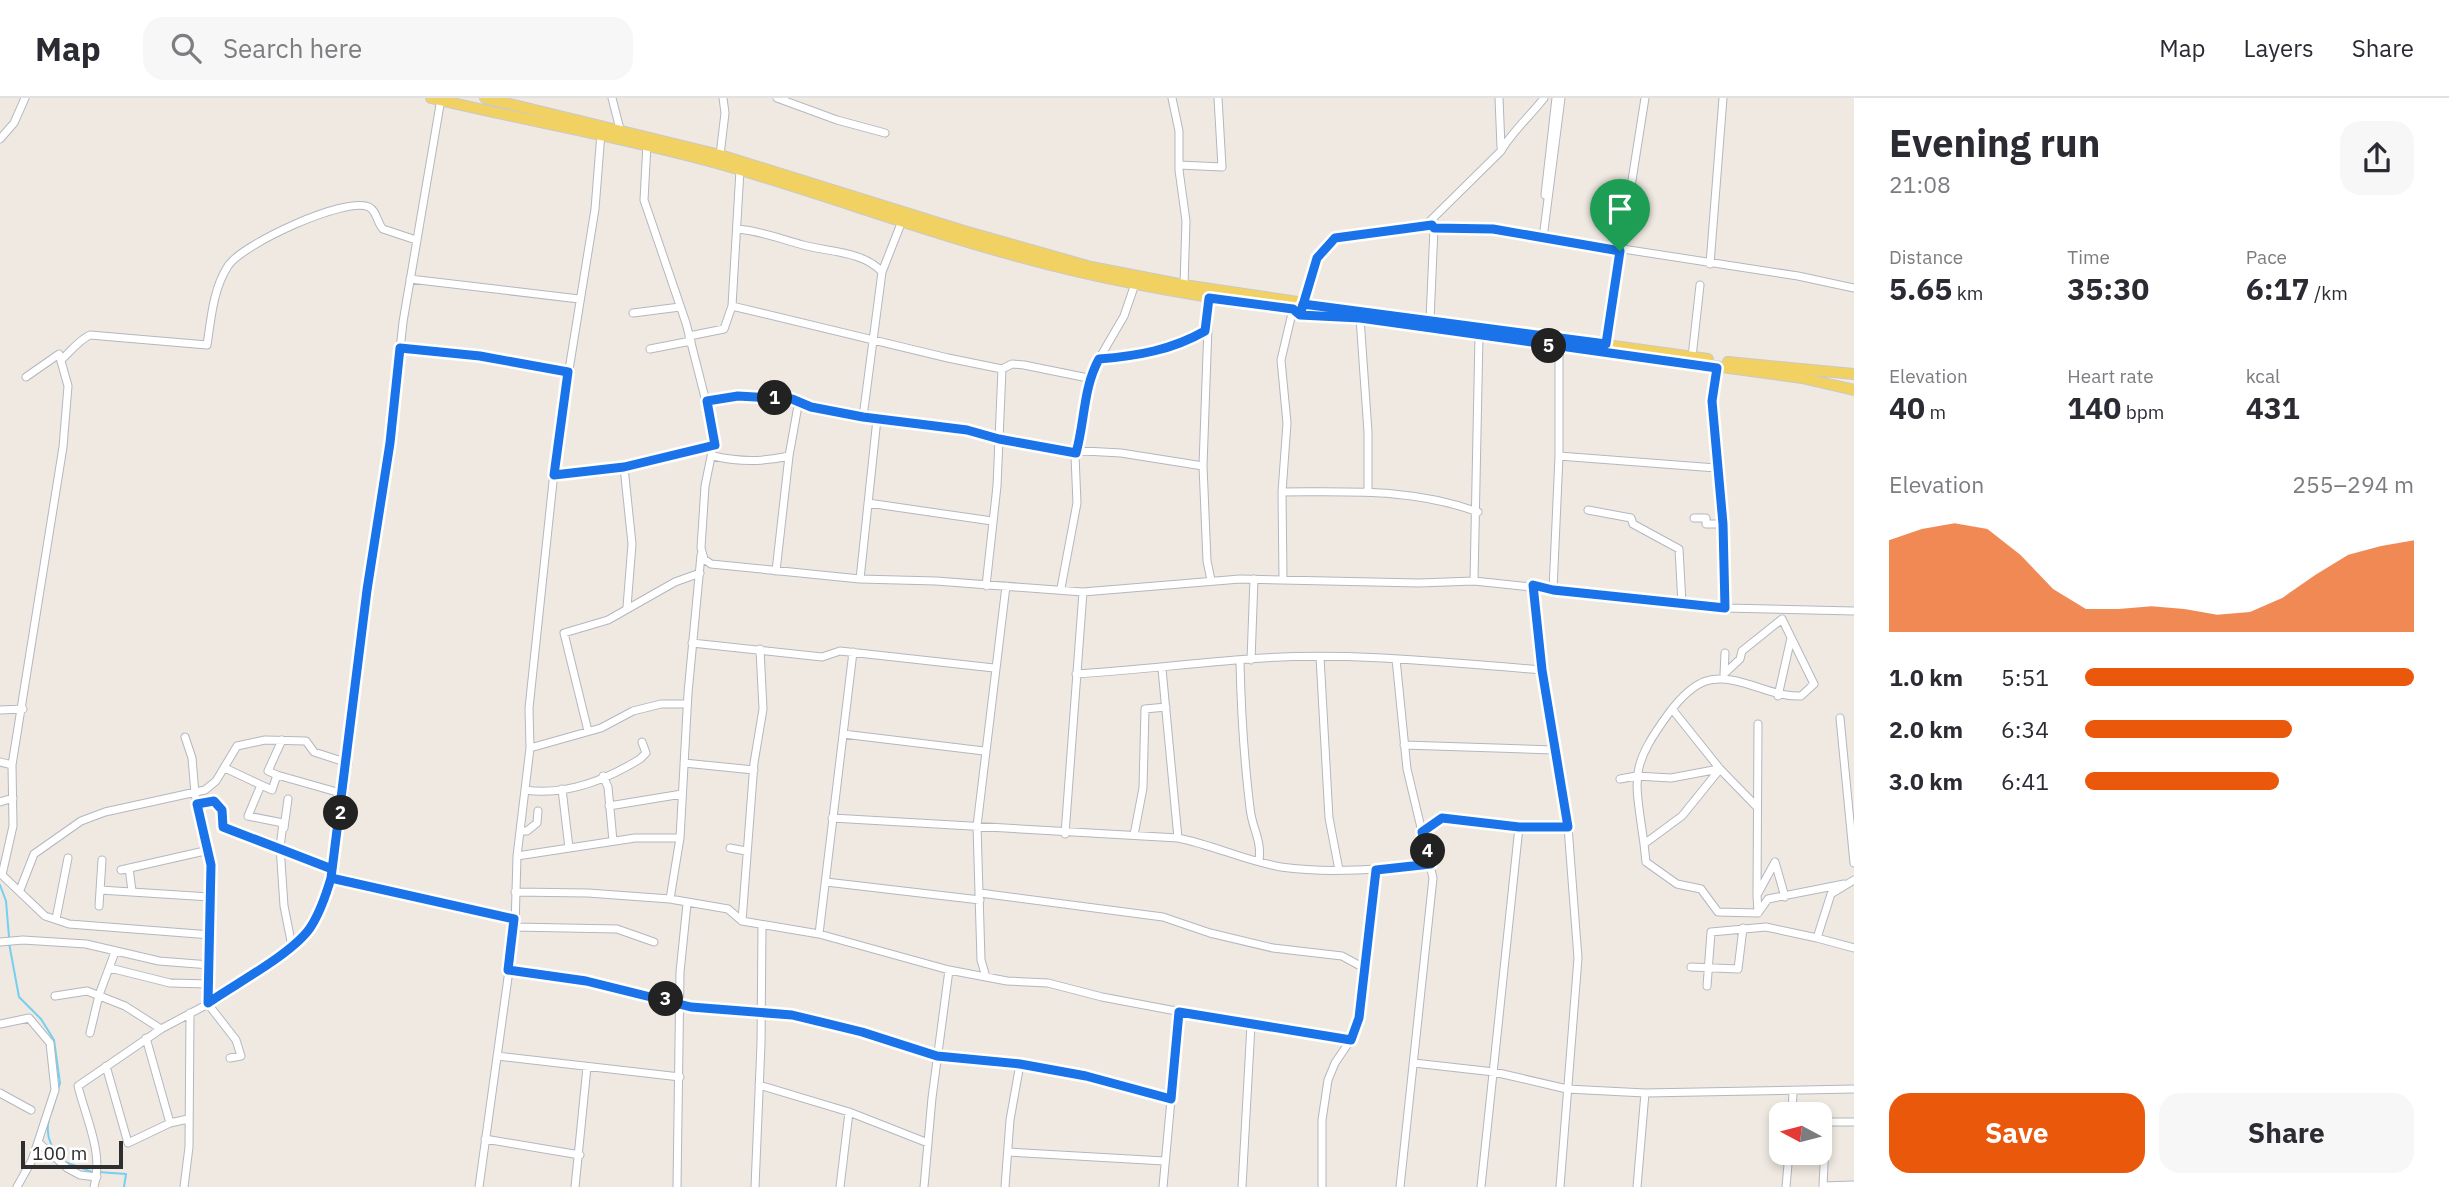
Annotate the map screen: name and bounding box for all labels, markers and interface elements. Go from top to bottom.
search box [143,17,633,80]
text: Map [35,27,101,70]
icon: search [167,29,205,67]
text: Search here [223,31,362,65]
text: Map [2159,32,2206,64]
text: Layers [2244,32,2314,64]
text: Share [2352,32,2414,64]
text: Evening run [1889,118,2100,167]
button: share [2340,121,2414,195]
text: 21:08 [1889,169,1951,199]
pin [1590,179,1650,251]
icon: arrive [1601,190,1639,228]
text: Distance [1889,245,1963,269]
text: Time [2067,245,2110,269]
text: Pace [2246,245,2287,269]
text: 5.65 [1889,269,1952,308]
text: 35:30 [2067,269,2149,308]
text: 6:17 [2246,269,2310,308]
text: km [1952,281,1983,305]
text: /km [2310,281,2348,305]
pin: 5 [1532,328,1566,364]
text: 5 [1543,333,1554,357]
text: Elevation [1889,364,1968,388]
text: Heart rate [2067,364,2154,388]
text: kcal [2246,364,2280,388]
pin: 1 [758,380,792,416]
text: 1 [769,385,780,409]
text: 40 [1889,388,1925,427]
text: 140 [2067,388,2121,427]
text: 431 [2246,388,2300,427]
text: m [1925,400,1946,424]
text: bpm [2121,400,2164,424]
text: Elevation [1889,469,1984,499]
text: 255–294 m [2292,469,2414,499]
text: 1.0 km [1889,662,1963,692]
text: 5:51 [2001,662,2049,692]
text: 2.0 km [1889,714,1963,744]
text: 6:34 [2001,714,2049,744]
text: 3.0 km [1889,766,1963,796]
text: 6:41 [2001,766,2049,796]
pin: 2 [324,796,358,830]
text: 2 [335,800,346,824]
pin: 4 [1410,834,1446,868]
text: 4 [1422,838,1433,862]
pin: 3 [648,982,684,1016]
text: 3 [660,986,671,1010]
button: Save [1889,1093,2145,1173]
button: Share [2159,1093,2414,1173]
north arrow [1769,1102,1832,1166]
map controls [1769,1102,1832,1165]
scale bar [21,1138,122,1170]
text: 100 m [32,1141,87,1165]

